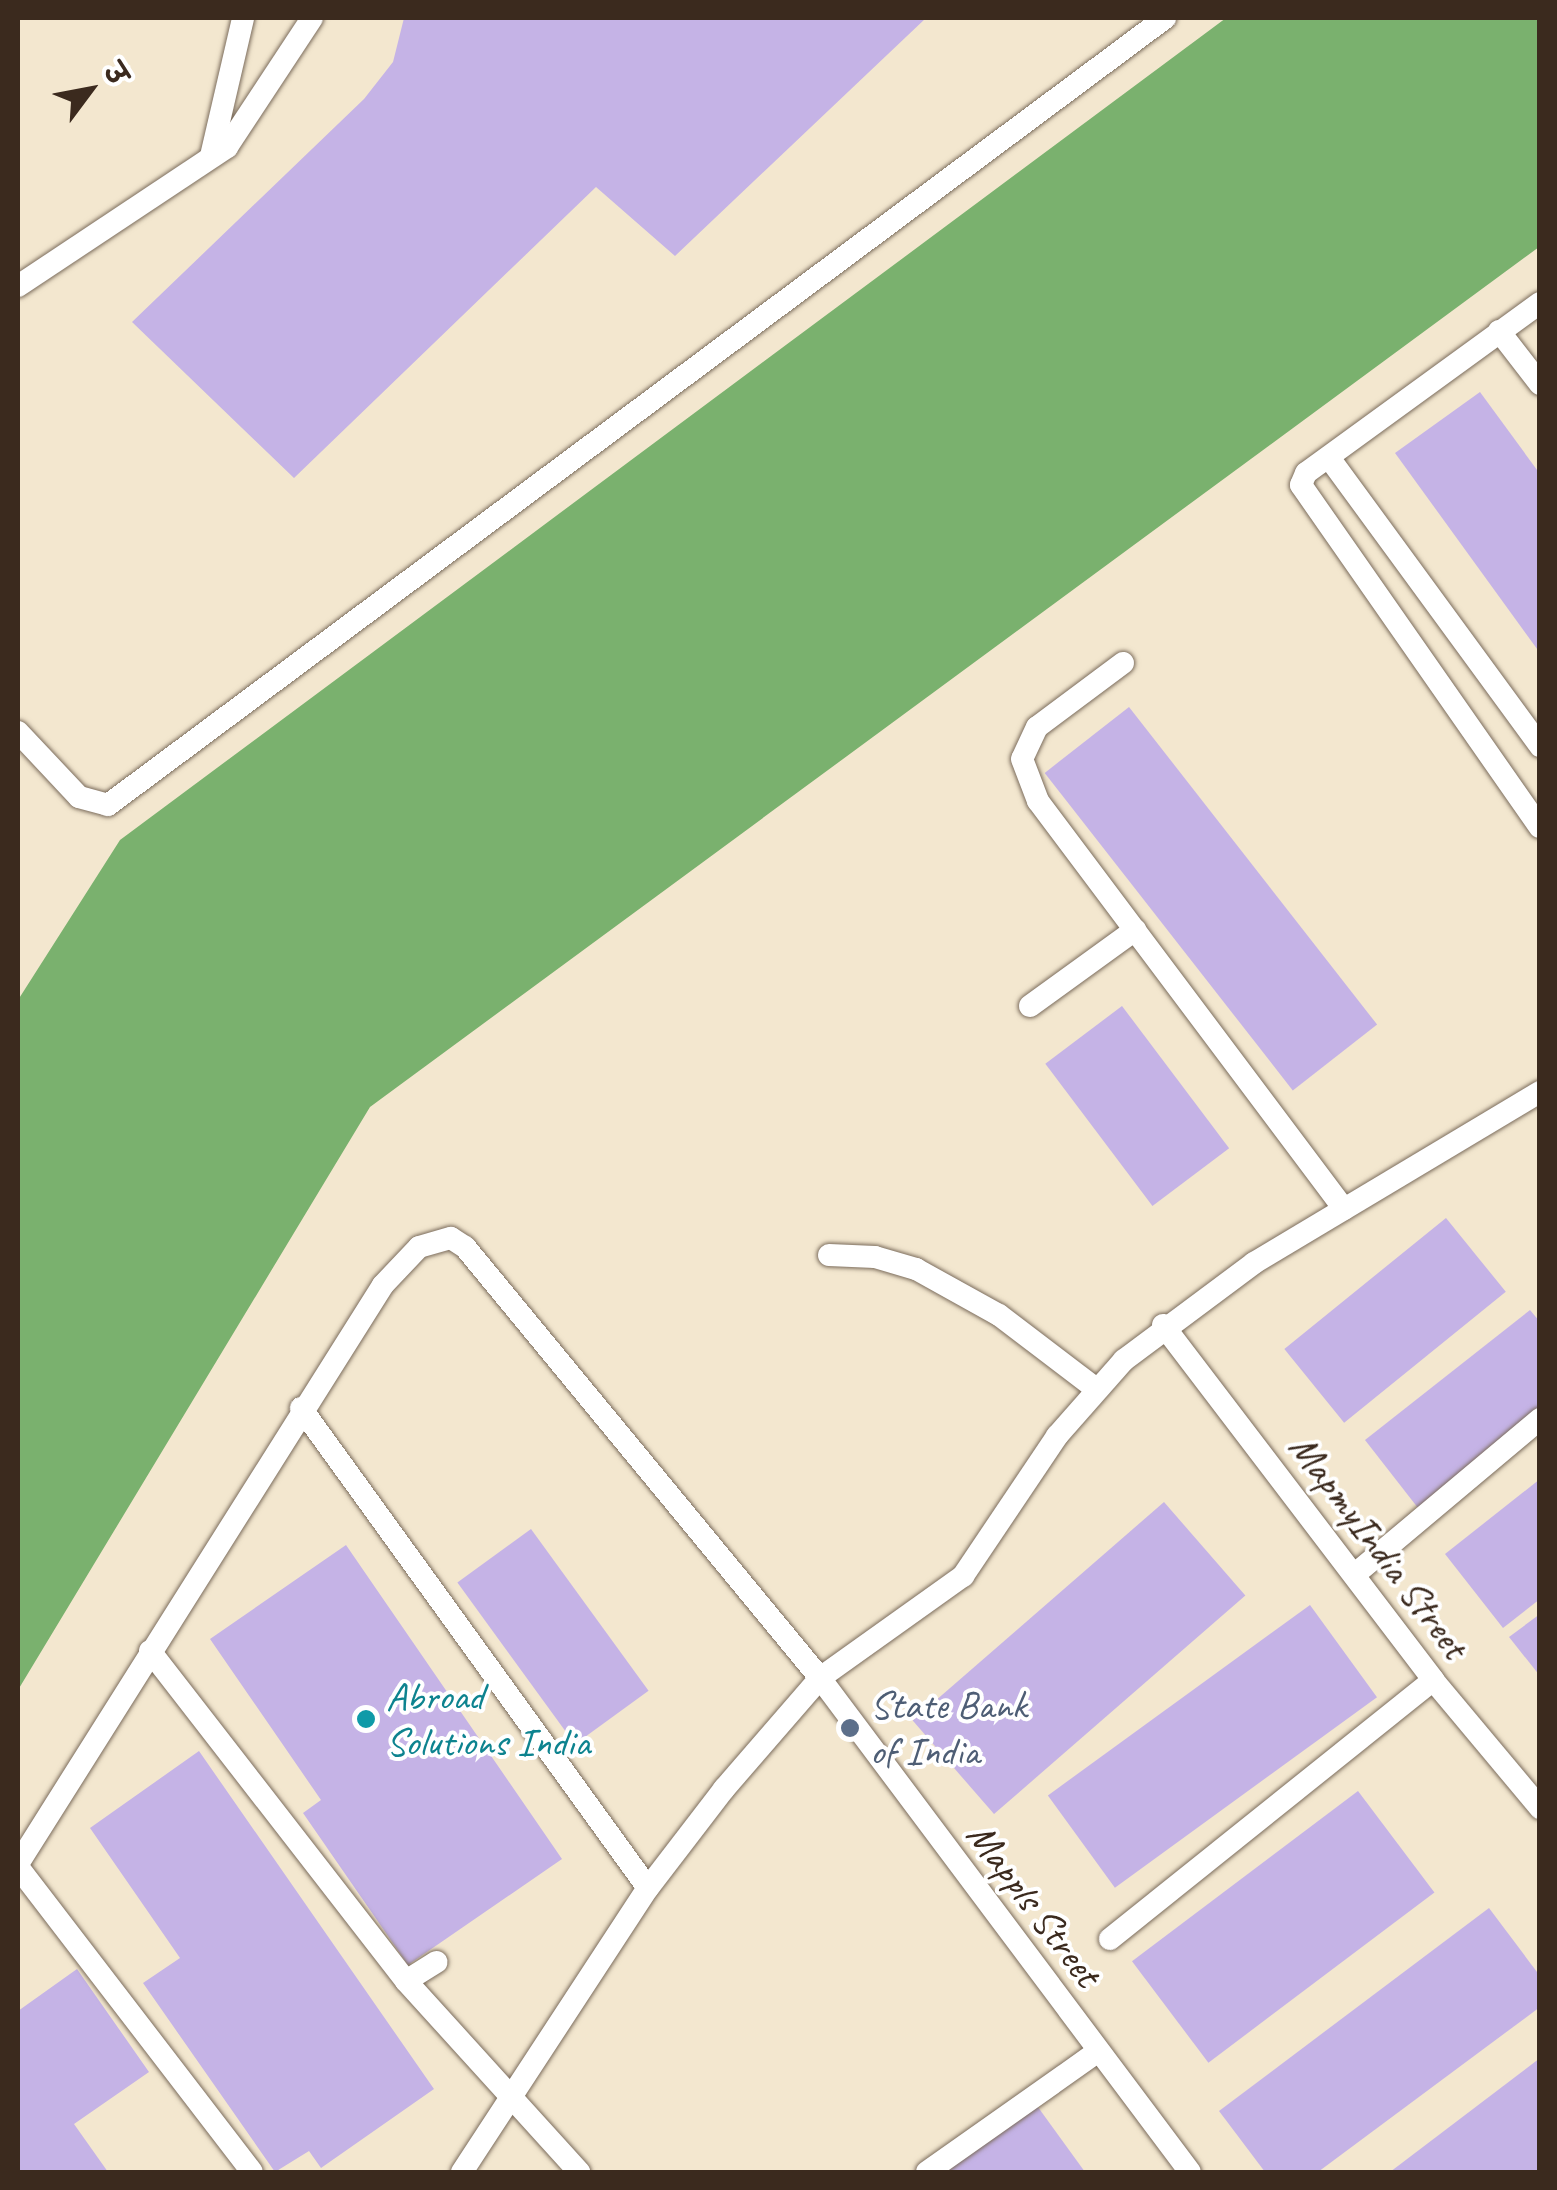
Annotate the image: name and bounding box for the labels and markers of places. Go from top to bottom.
place label: Abroad Solutions India [386,1672,590,1766]
place label: State Bank of India [870,1681,1028,1775]
marker: Abroad Solutions India [355,1708,377,1730]
marker: State Bank of India [839,1717,861,1739]

